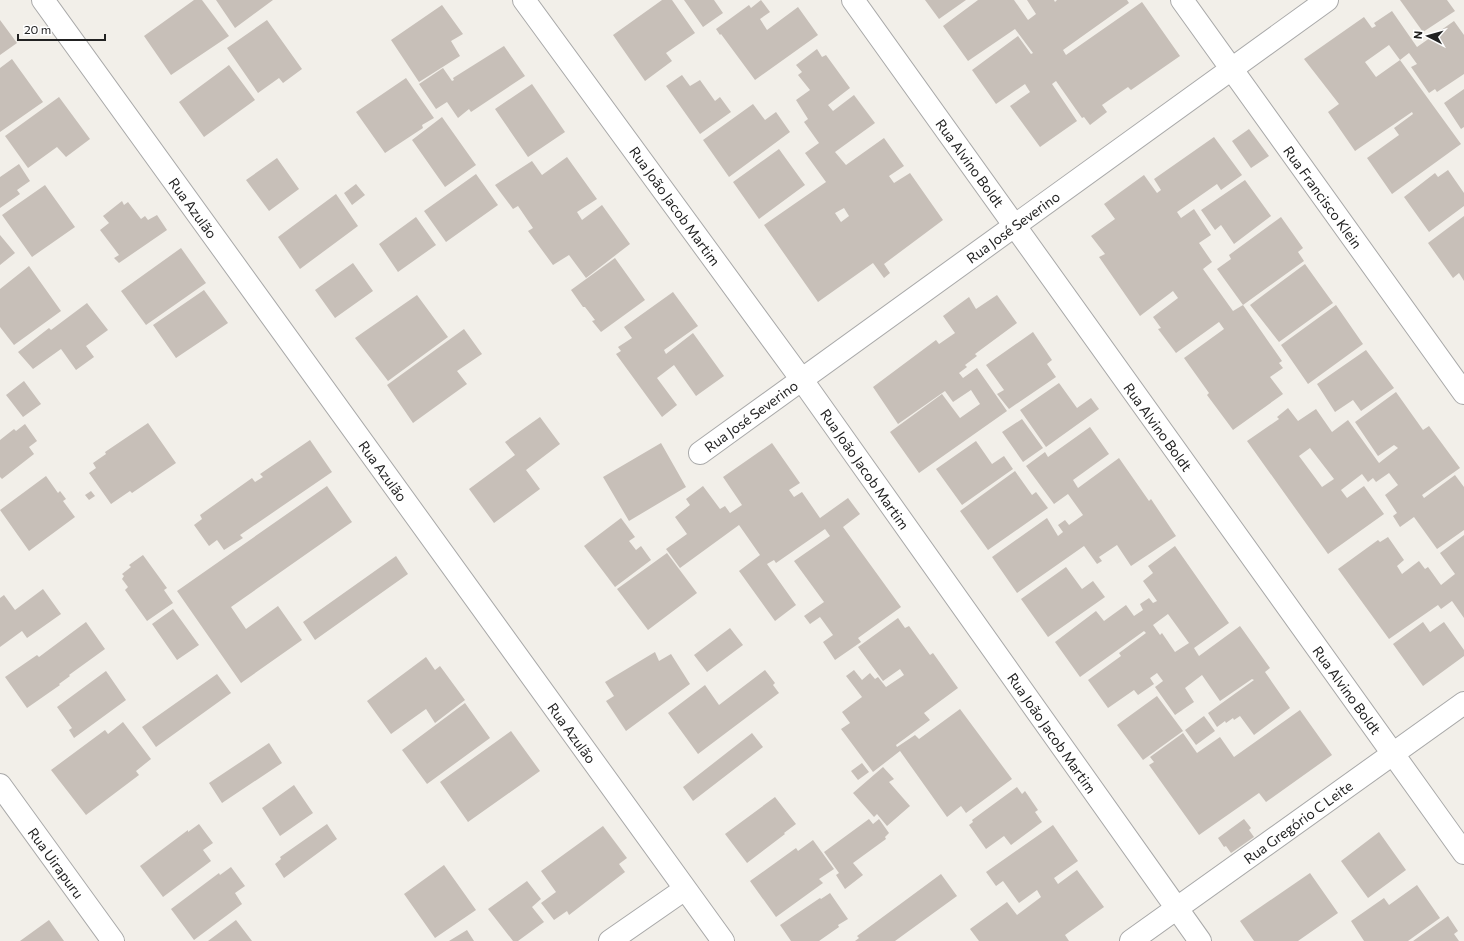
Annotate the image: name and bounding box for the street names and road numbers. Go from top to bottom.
street label: Rua Alvino Boldt [932,116,1008,211]
street label: Rua Francisco Klein [1280,142,1366,252]
street label: Rua João Jacob Martim [626,143,724,269]
street label: Rua Azulão [165,174,221,242]
street label: Rua José Severino [963,187,1063,267]
street label: Rua José Severino [701,376,801,456]
street label: Rua Alvino Boldt [1120,380,1196,475]
street label: Rua João Jacob Martim [817,405,913,533]
street label: Rua Azulão [355,437,411,505]
street label: Rua Alvino Boldt [1309,643,1385,738]
street label: Rua João Jacob Martim [1004,669,1100,797]
street label: Rua Azulão [544,699,600,767]
street label: Rua Gregório C Leite [1240,777,1356,867]
street label: Rua Uirapuru [25,824,87,902]

